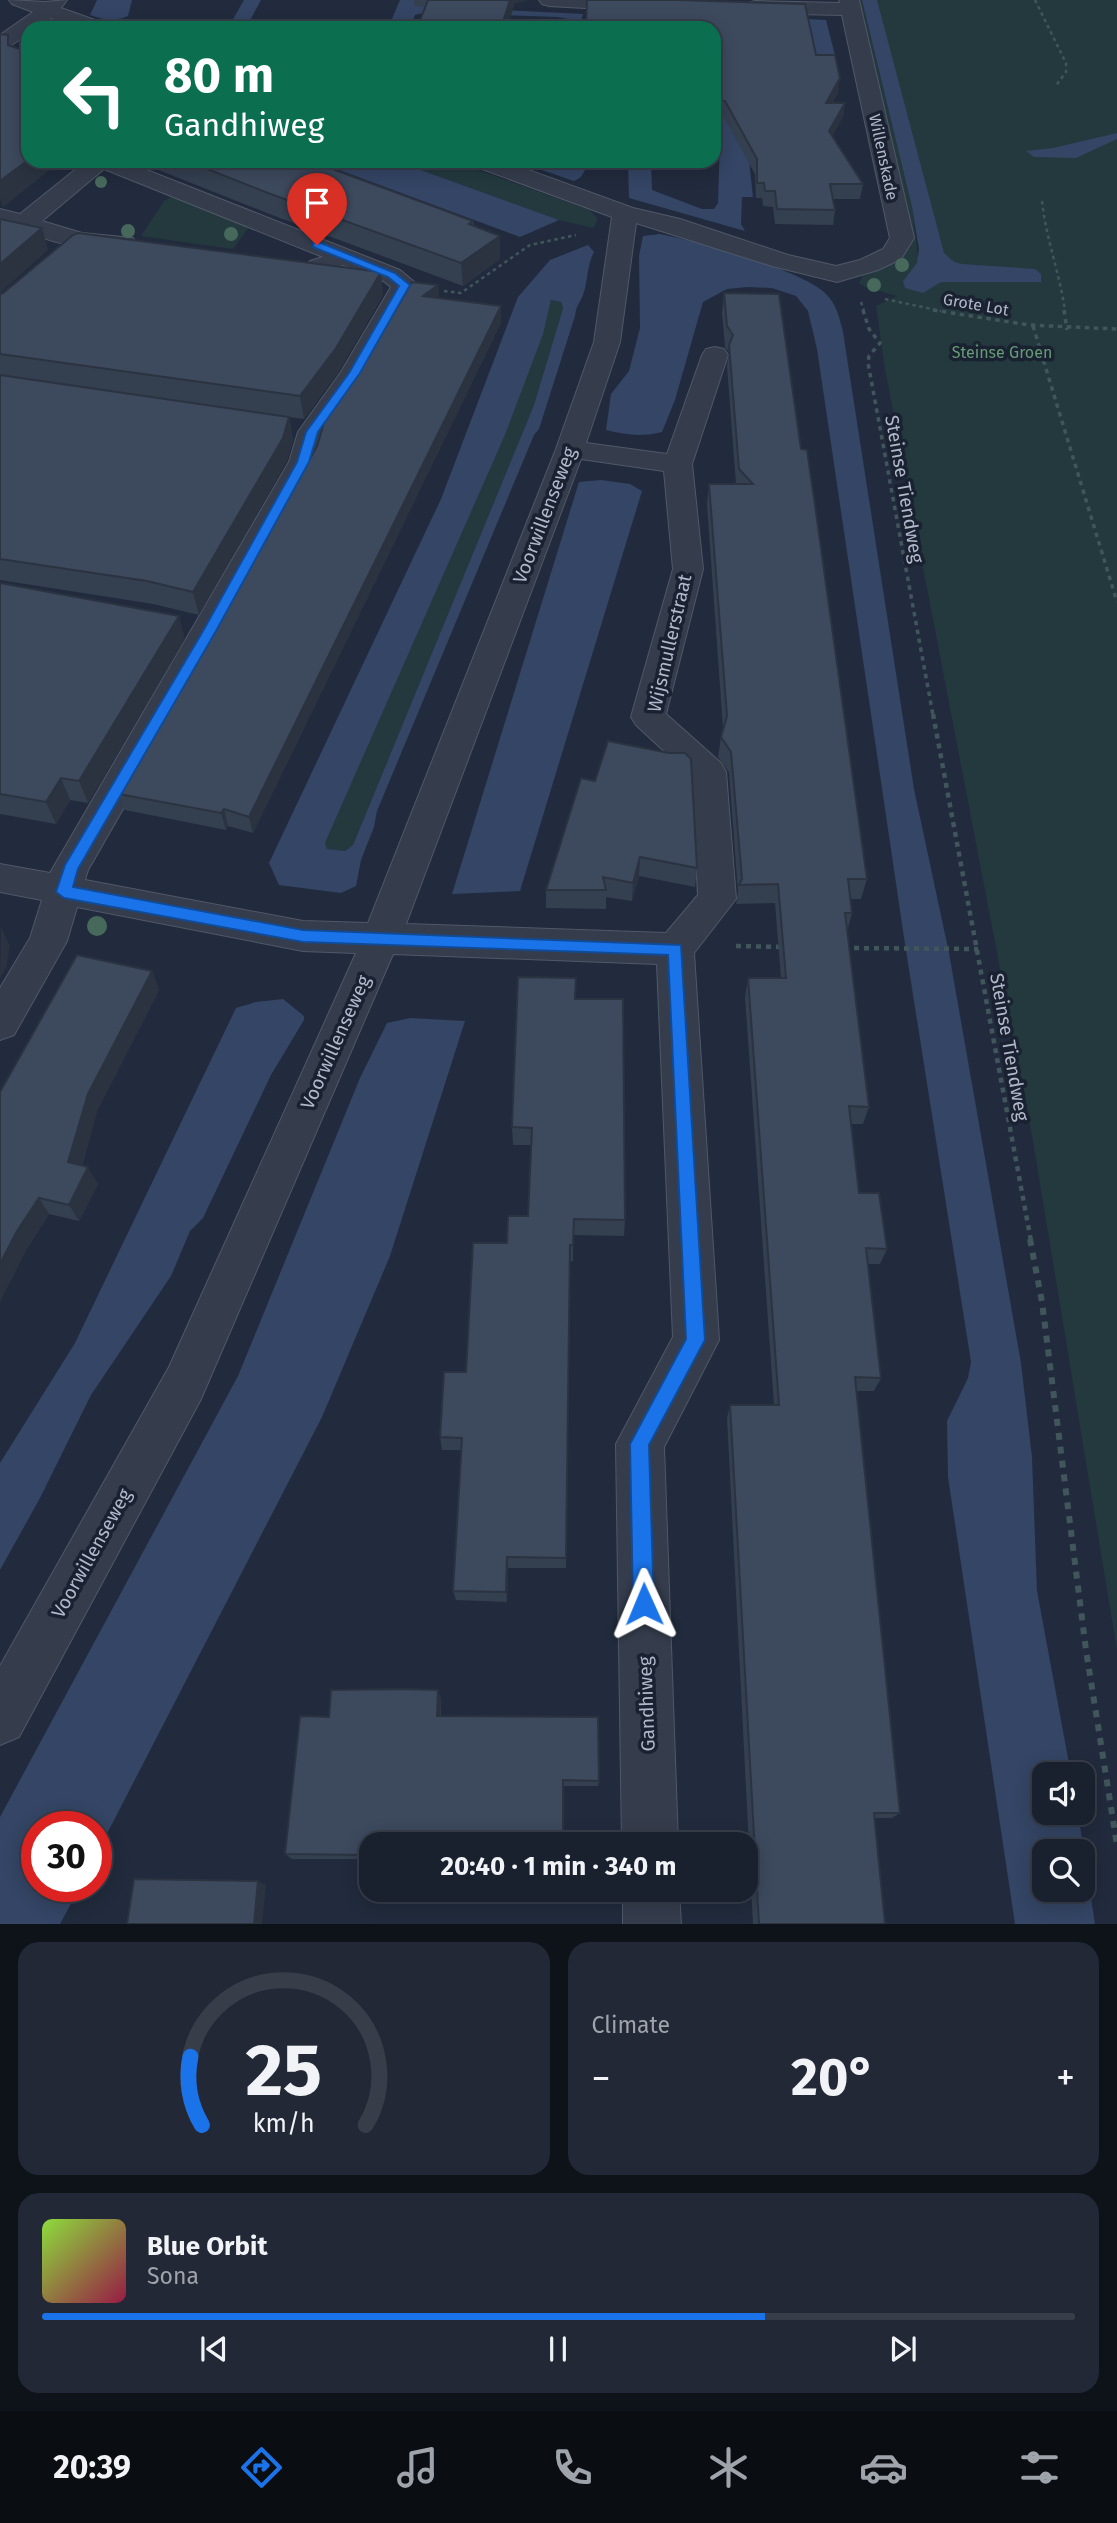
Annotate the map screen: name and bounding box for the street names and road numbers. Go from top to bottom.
street label: Willenskade [865,112,902,202]
street label: Grote Lot [942,289,1010,320]
street label: Steinse Tiendweg [880,413,929,565]
street label: Voorwillenseweg [508,444,581,587]
street label: Wijsmullerstraat [642,572,697,714]
street label: Steinse Tiendweg [985,971,1034,1123]
street label: Voorwillenseweg [296,972,375,1113]
street label: Voorwillenseweg [46,1485,137,1622]
street label: Gandhiweg [633,1656,660,1752]

